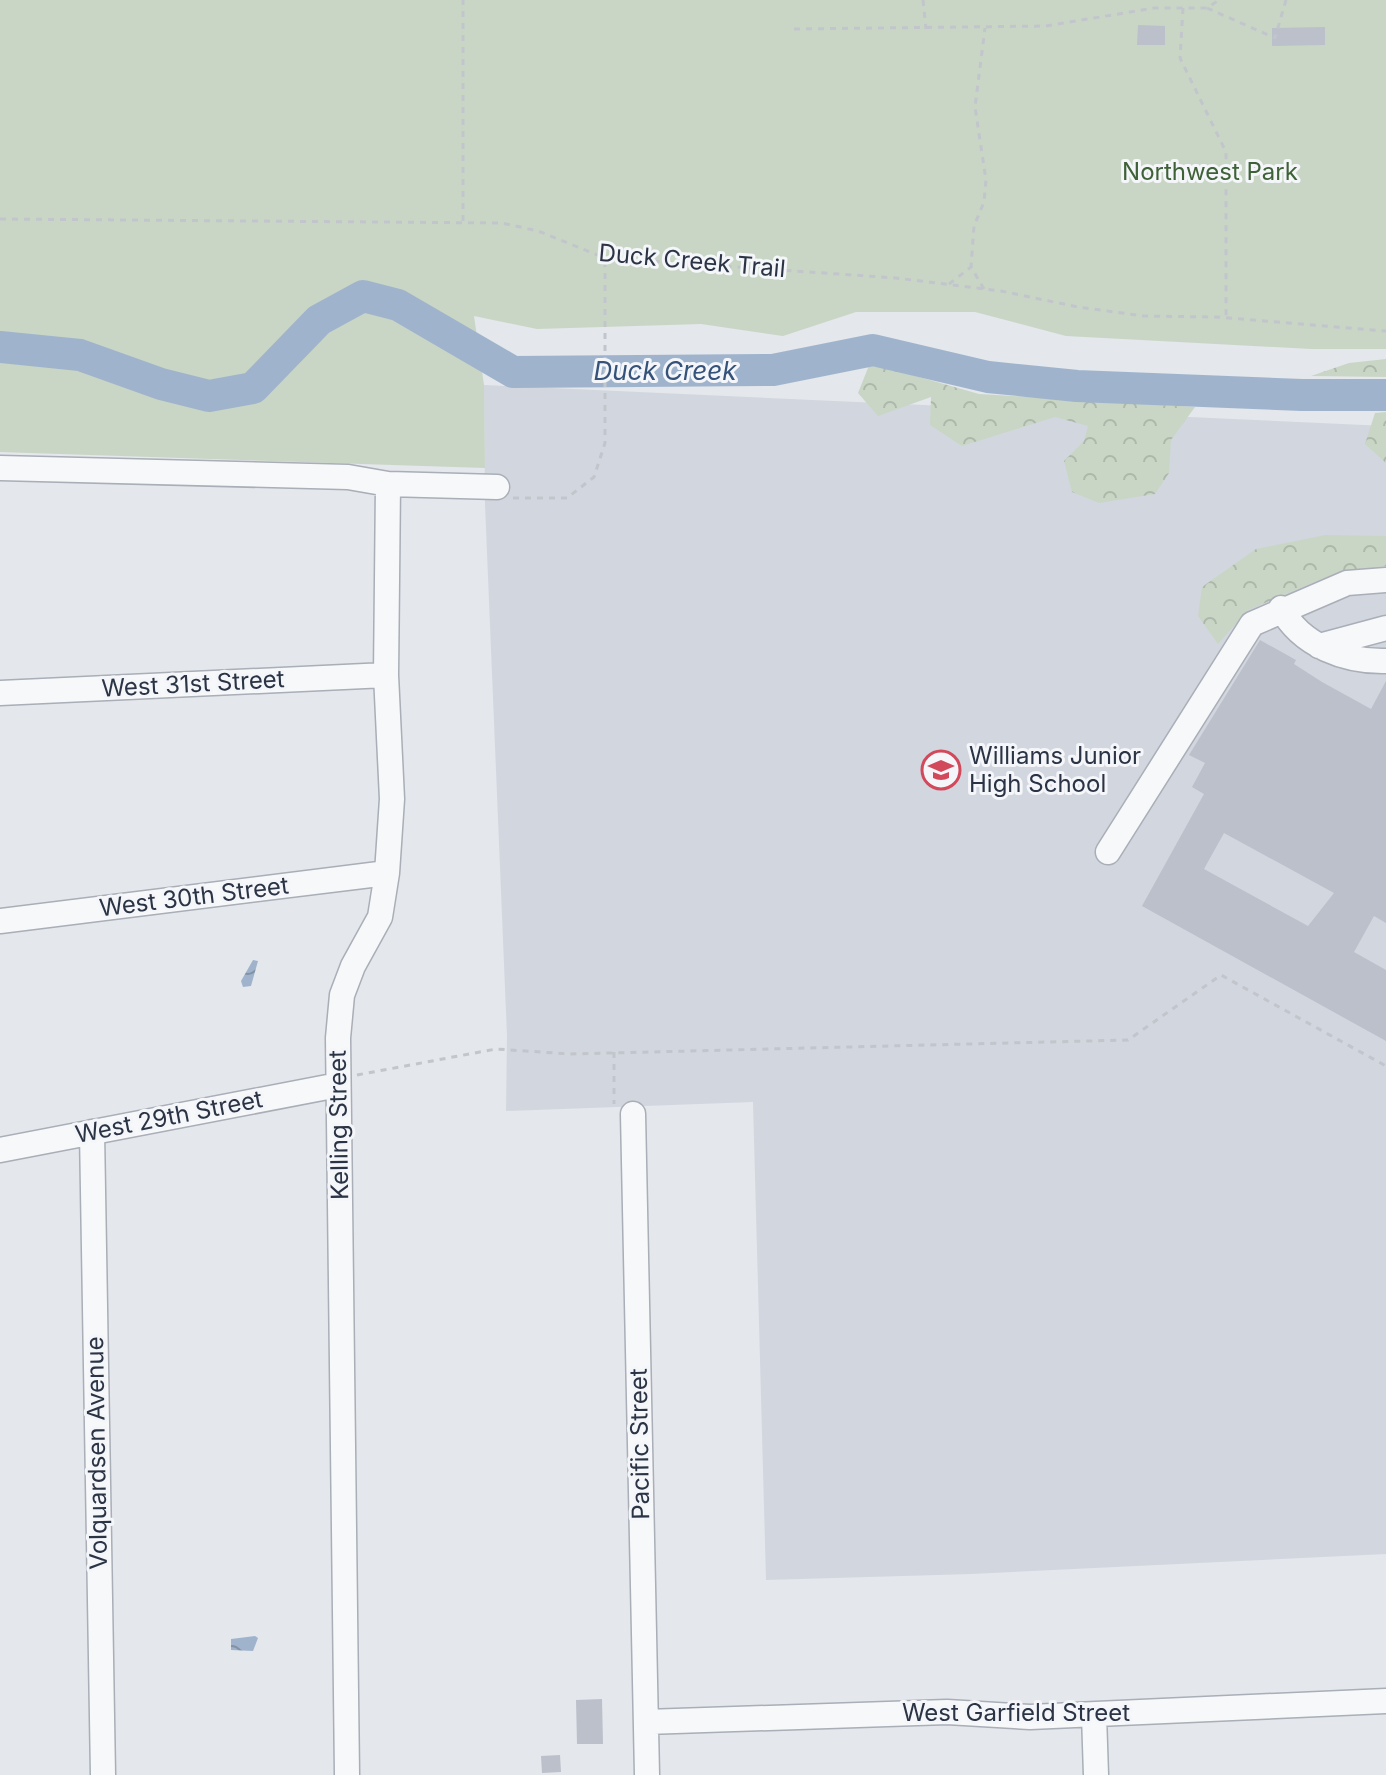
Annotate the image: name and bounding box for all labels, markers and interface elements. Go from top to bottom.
park label: Northwest Park [1122,157,1298,186]
street label: Duck Creek Trail [597,238,787,283]
water label: Duck Creek [593,355,737,386]
street label: West 31st Street [101,664,285,703]
place label: Williams Junior High School [969,741,1141,798]
school or university icon: Williams Junior High School [920,749,962,791]
street label: West 30th Street [98,870,290,923]
street label: Kelling Street [323,1050,354,1200]
street label: West 29th Street [73,1084,265,1149]
street label: Volquardsen Avenue [80,1336,113,1570]
street label: Pacific Street [624,1368,655,1520]
street label: West Garfield Street [902,1698,1130,1727]

